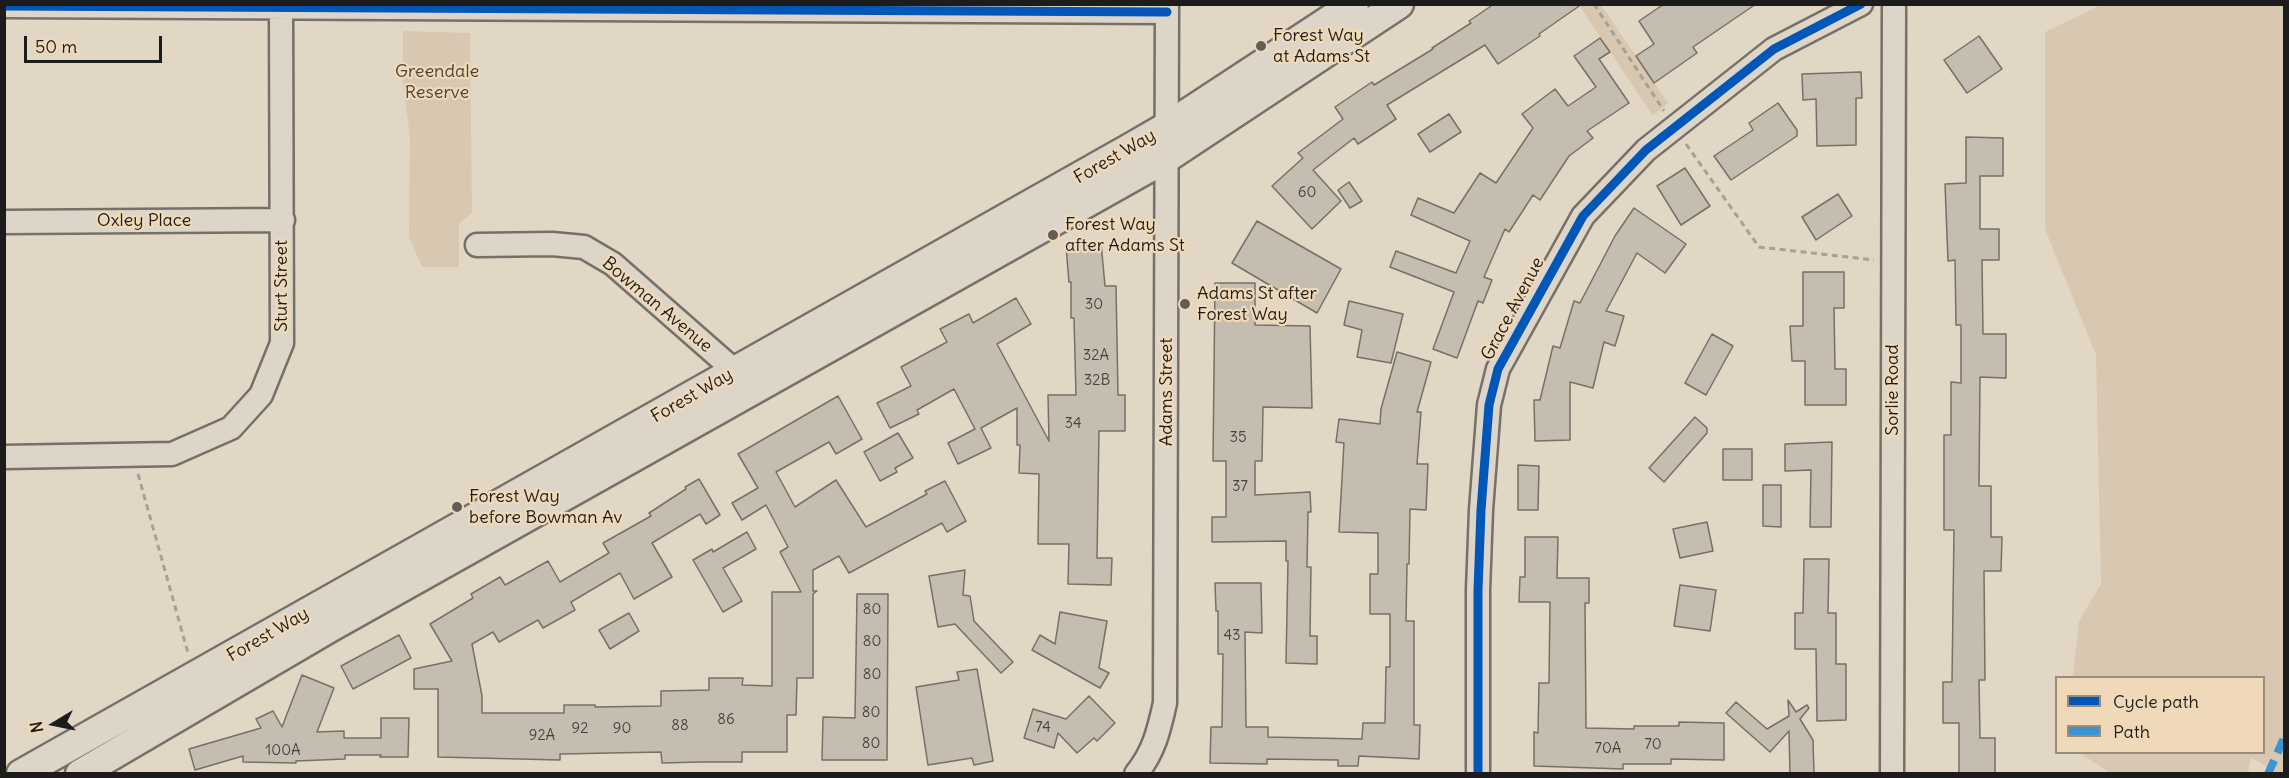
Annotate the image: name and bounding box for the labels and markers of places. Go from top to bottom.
place label: Forest Way at Adams St [1273,25,1370,68]
marker: Forest Way at Adams St [1254,39,1268,53]
place label: Forest Way after Adams St [1065,214,1185,256]
marker: Forest Way after Adams St [1046,228,1060,242]
place label: Adams St after Forest Way [1197,283,1317,326]
marker: Adams St after Forest Way [1178,297,1192,311]
place label: Forest Way before Bowman Av [469,486,622,528]
marker: Forest Way before Bowman Av [450,500,464,514]

